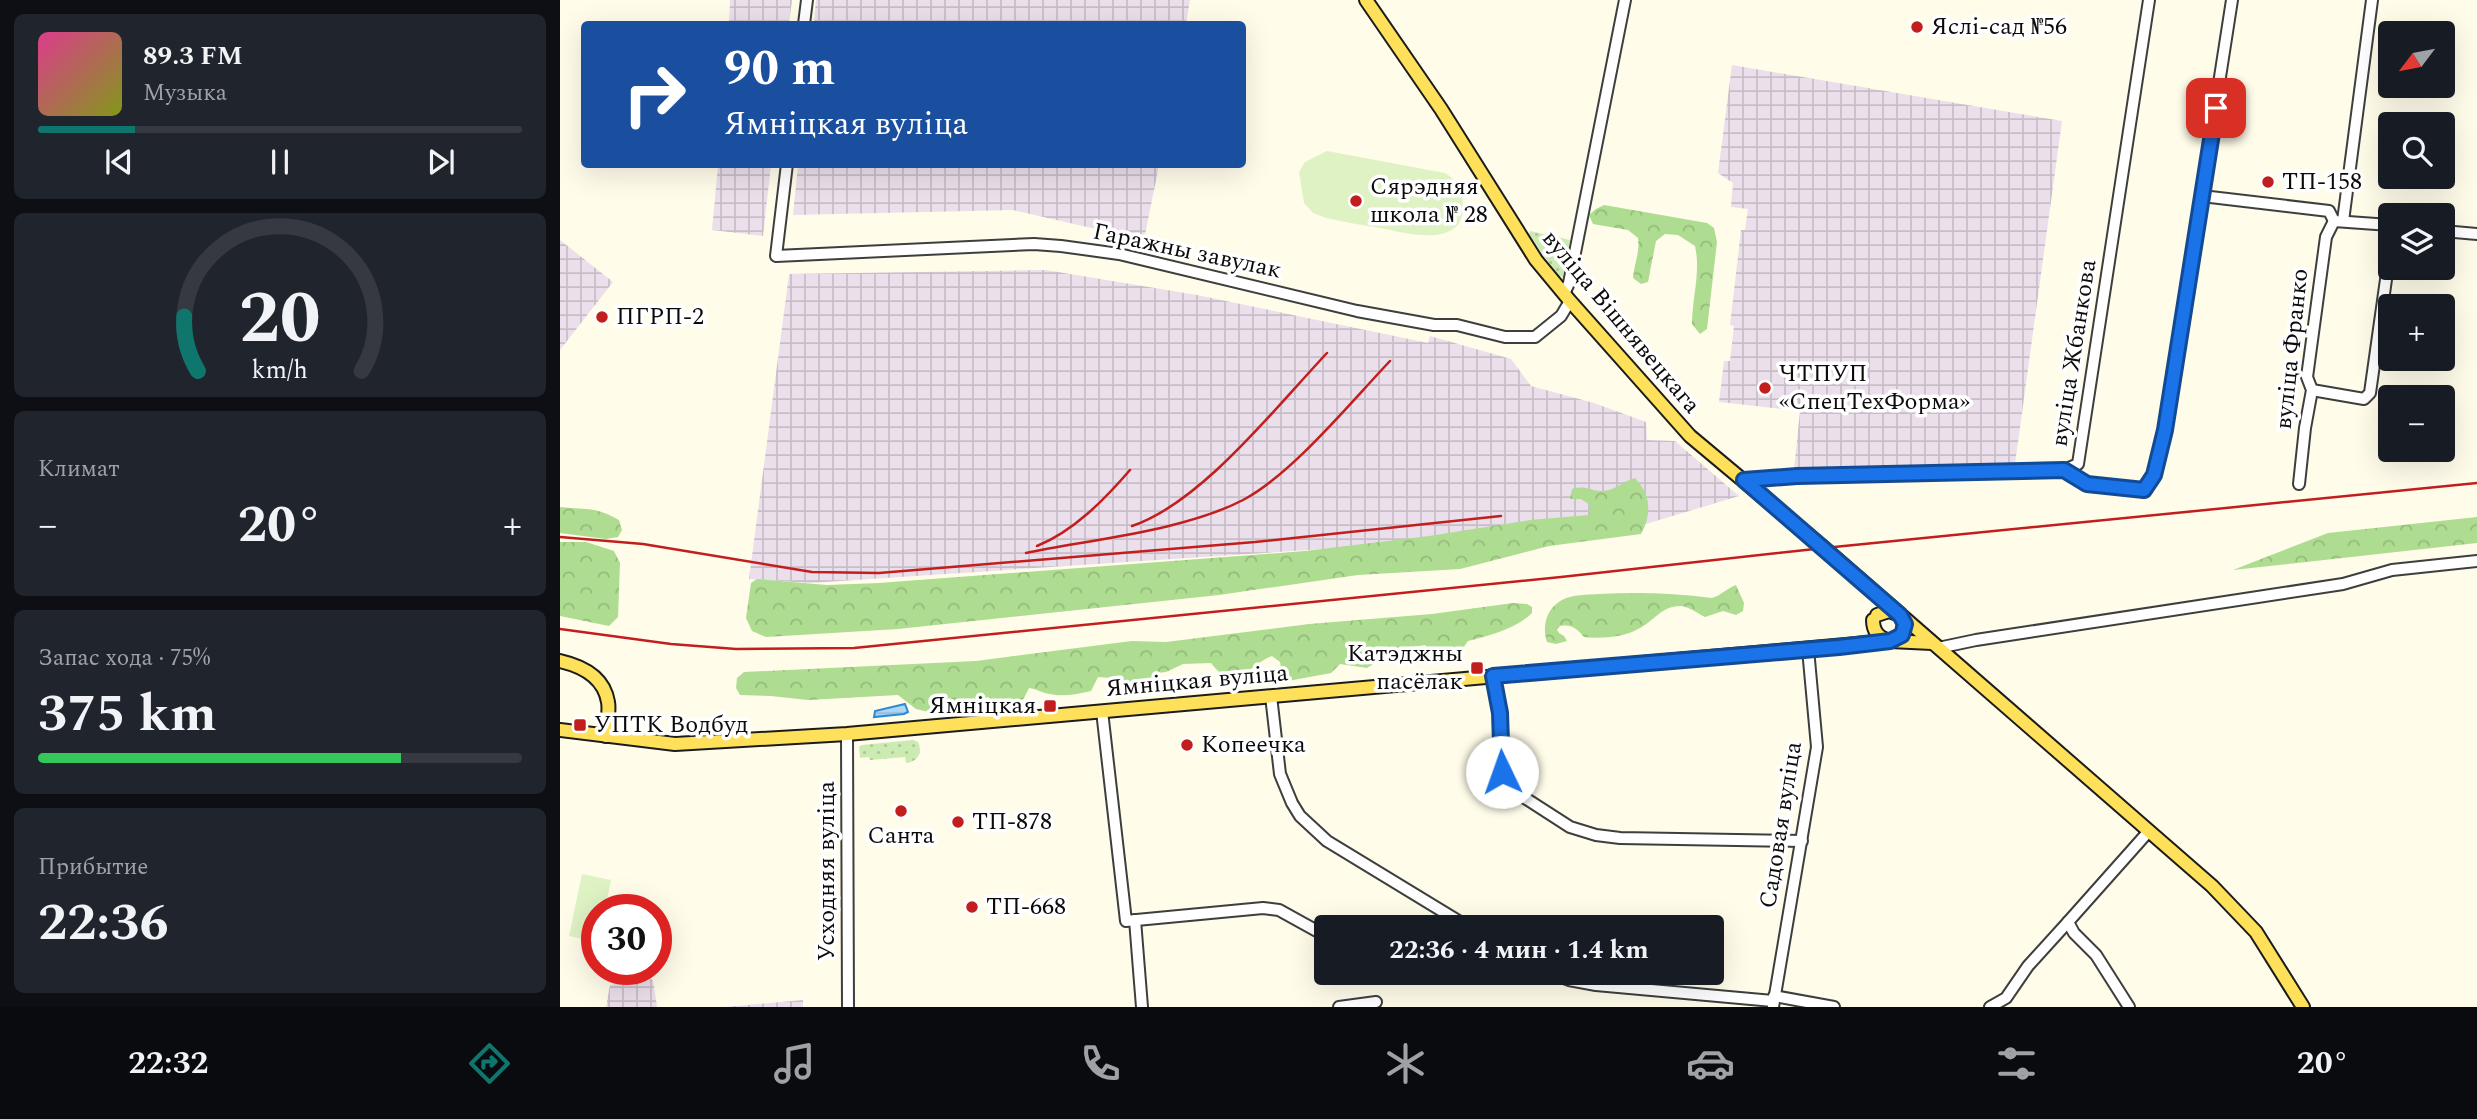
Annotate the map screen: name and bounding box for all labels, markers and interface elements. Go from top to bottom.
place label: Яслі-сад №56 [1931,9,2067,45]
marker: Яслі-сад №56 [1909,19,1925,35]
north arrow [2378,21,2455,98]
map controls [2378,21,2455,462]
text: 90 m [724,32,835,107]
text: 89.3 FM [143,36,243,76]
icon: right [609,49,700,140]
text: Музыка [143,76,227,111]
pin [2186,78,2246,138]
icon: arrive [2197,89,2235,127]
text: Ямніцкая вуліца [724,100,968,149]
button: search [2378,112,2455,189]
icon: previous [100,143,138,181]
icon: pause [261,143,299,181]
icon: next [422,143,460,181]
place label: ТП-158 [2282,164,2362,200]
place label: Сярэдняя школа № 28 [1370,169,1488,233]
marker: ТП-158 [2260,174,2276,190]
marker: Сярэдняя школа № 28 [1348,193,1364,209]
button: layers [2378,203,2455,280]
street label: Гаражны завулак [1090,213,1284,289]
street label: вуліца Вішнявецкага [1533,222,1709,422]
street label: вуліца Жбанкова [2041,257,2107,449]
text: 20 [239,264,321,375]
street label: вуліца Франко [2266,267,2318,431]
button: + [2378,294,2455,371]
place label: ПГРП-2 [616,299,704,335]
marker: ПГРП-2 [594,309,610,325]
text: km/h [252,352,308,390]
place label: ЧТПУП «СпецТехФорма» [1779,356,1970,420]
marker: ЧТПУП «СпецТехФорма» [1757,380,1773,396]
button: − [2378,385,2455,462]
text: Климат [38,452,120,487]
text: 20° [238,486,322,565]
text: − [38,497,57,555]
text: + [503,497,522,555]
place label: Катэджны пасёлак [1347,636,1463,700]
text: Запас хода · 75% [38,641,210,676]
street label: Ямніцкая вуліца [1104,655,1290,707]
marker: Катэджны пасёлак [1469,660,1485,676]
text: 375 km [38,675,217,754]
place label: Ямніцкая [929,688,1036,724]
marker: Ямніцкая [1042,698,1058,714]
place label: УПТК Водбуд [594,707,749,743]
marker: УПТК Водбуд [572,717,588,733]
place label: Копеечка [1201,727,1306,763]
position arrow [1465,735,1539,809]
marker: Копеечка [1179,737,1195,753]
street label: Садовая вуліца [1750,739,1812,911]
street label: Усходняя вуліца [809,781,845,961]
marker: Санта [893,803,909,819]
place label: ТП-878 [972,804,1052,840]
marker: ТП-878 [950,814,966,830]
place label: Санта [868,818,935,854]
text: Прибытие [38,850,149,885]
text: 22:36 [38,884,169,963]
place label: ТП-668 [986,889,1066,925]
speed limit sign: 30 [581,894,672,985]
marker: ТП-668 [964,899,980,915]
text: 22:36 · 4 мин · 1.4 km [1389,930,1649,970]
text: 22:32 [128,1039,209,1088]
icon: directions [465,1039,514,1088]
icon: music [770,1039,819,1088]
icon: phone [1076,1039,1125,1088]
icon: climate [1381,1039,1430,1088]
icon: car [1686,1039,1735,1088]
icon: filters [1992,1039,2041,1088]
text: 20° [2297,1039,2349,1088]

